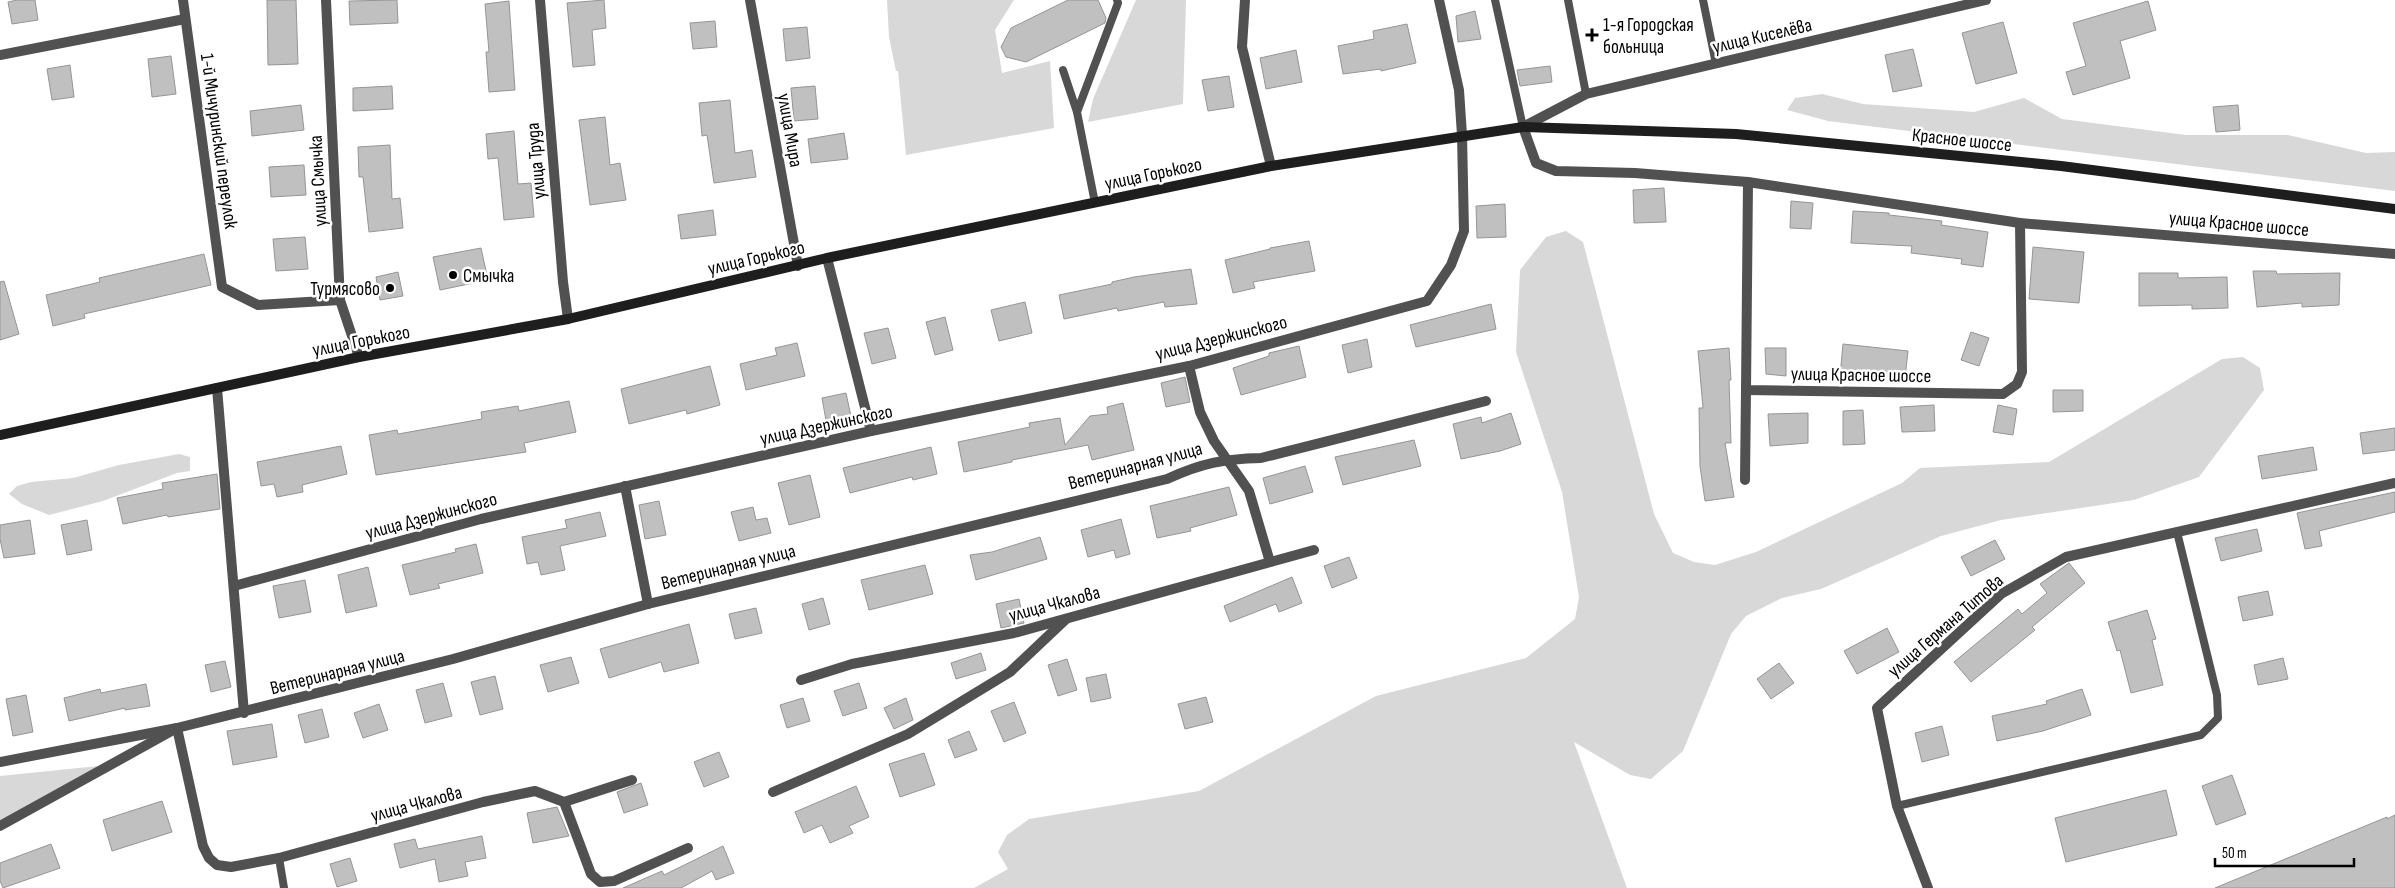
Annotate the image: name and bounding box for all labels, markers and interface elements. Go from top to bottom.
place label: 1-я Городская больница [1603,14,1694,59]
street label: улица Киселёва [1710,14,1814,59]
marker: 1-я Городская больница [1585,28,1599,42]
street label: 1-й Мичуринский переулок [195,52,242,231]
street label: улица Мира [772,92,807,169]
street label: улица Труда [522,122,551,200]
street label: Красное шоссе [1911,124,2013,157]
street label: улица Смычка [305,135,332,227]
street label: улица Горького [1103,153,1204,196]
street label: улица Красное шоссе [2168,207,2310,242]
street label: улица Горького [706,236,807,281]
place label: Смычка [463,265,514,288]
marker: Смычка [447,269,459,281]
place label: Турмясово [310,278,380,301]
marker: Турмясово [384,282,396,294]
street label: улица Дзержинского [1153,311,1290,366]
street label: улица Горького [311,321,412,362]
street label: улица Красное шоссе [1791,363,1931,388]
street label: улица Дзержинского [758,400,895,451]
street label: Ветеринарная улица [1066,438,1205,495]
street label: улица Дзержинского [363,488,500,545]
street label: Ветеринарная улица [659,540,798,595]
street label: улица Германа Титова [1883,570,2009,683]
street label: улица Чкалова [1006,581,1103,628]
street label: Ветеринарная улица [268,645,407,700]
street label: улица Чкалова [368,781,465,828]
scale bar [2215,836,2354,868]
text: 50 m [2222,844,2247,863]

